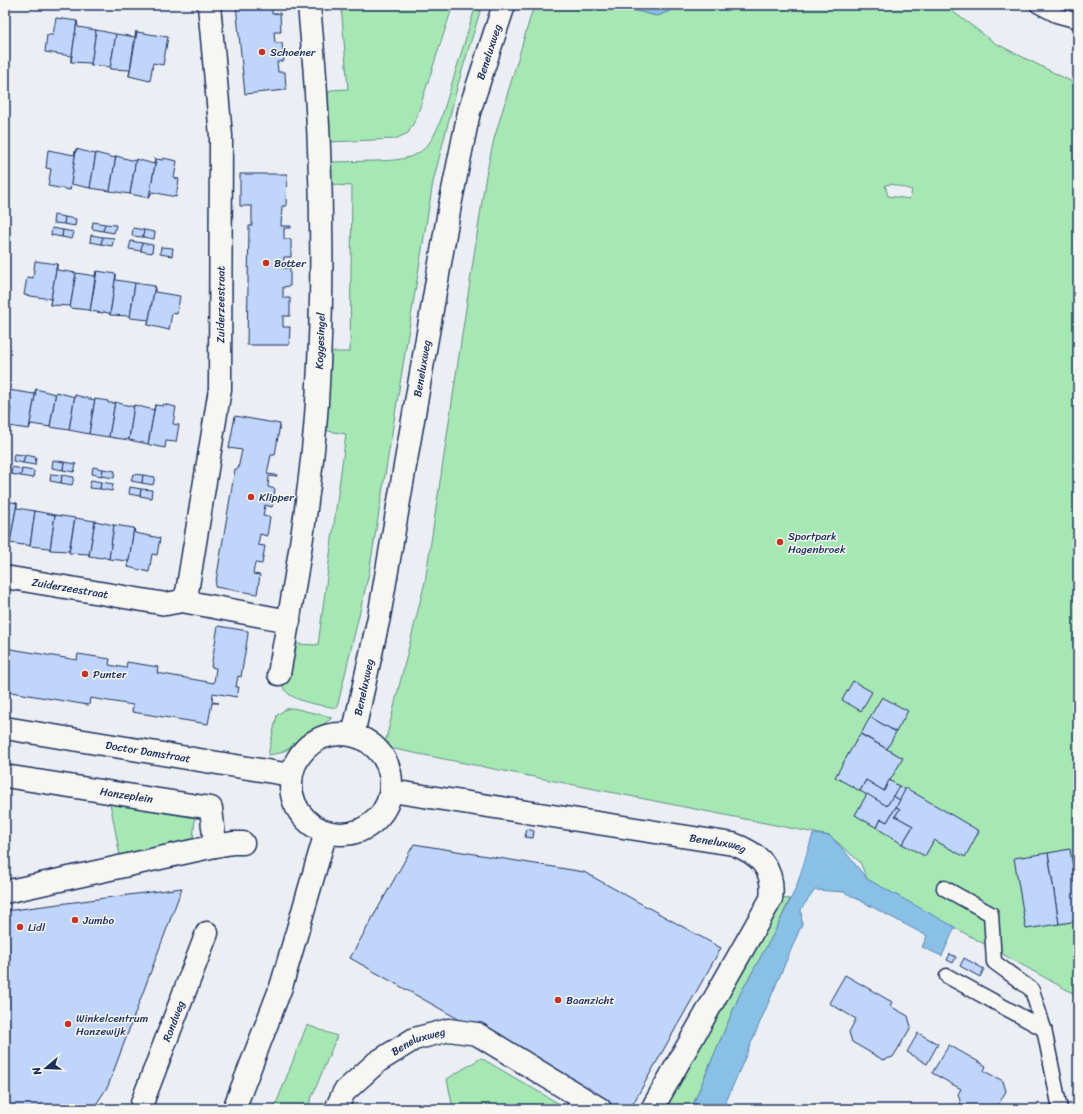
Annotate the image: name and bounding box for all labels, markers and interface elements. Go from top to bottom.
street label: Beneluxweg [471,21,507,82]
place label: Schoener [270,43,317,62]
marker: Schoener [257,47,267,57]
place label: Botter [274,254,307,273]
marker: Botter [261,258,271,268]
street label: Zuiderzeestraat [211,266,230,343]
street label: Koggesingel [310,311,331,370]
street label: Beneluxweg [408,338,437,399]
place label: Klipper [259,488,295,507]
marker: Klipper [246,492,256,502]
place label: Sportpark Hagenbroek [788,527,846,559]
marker: Sportpark Hagenbroek [775,537,785,547]
street label: Zuiderzeestraat [30,573,110,604]
street label: Beneluxweg [349,657,380,717]
place label: Punter [93,665,127,684]
marker: Punter [80,669,90,679]
street label: Doctor Damstraat [104,736,192,768]
street label: Hanzeplein [99,782,154,809]
street label: Beneluxweg [688,828,750,859]
place label: Jumbo [82,911,114,930]
marker: Jumbo [70,915,80,925]
place label: Lidl [28,918,46,937]
marker: Lidl [15,922,25,932]
place label: Baanzicht [566,991,614,1010]
marker: Baanzicht [553,995,563,1005]
street label: Rondweg [157,997,190,1045]
place label: Winkelcentrum Hanzewijk [76,1009,149,1041]
marker: Winkelcentrum Hanzewijk [63,1019,73,1029]
street label: Beneluxweg [387,1022,448,1061]
north arrow [26,1048,66,1088]
text: N [27,1064,48,1079]

